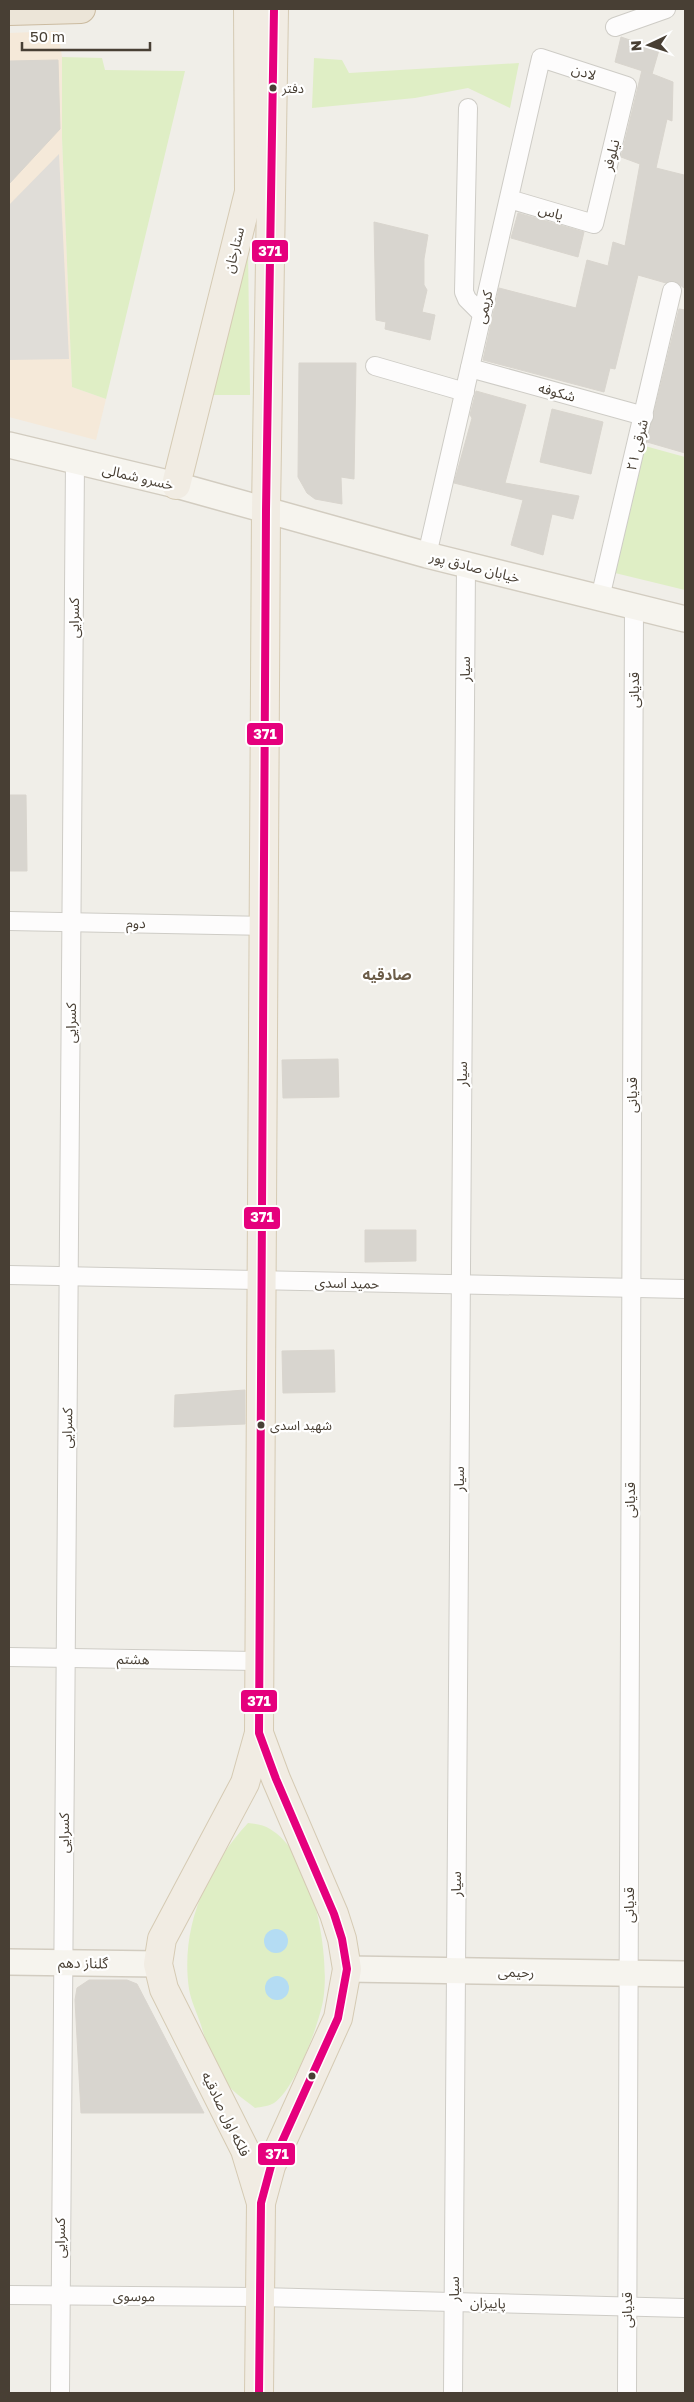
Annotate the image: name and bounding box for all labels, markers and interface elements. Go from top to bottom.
scale bar [22,20,150,52]
north arrow [624,20,674,70]
text: 50 m [30,27,65,45]
text: N [627,40,644,52]
street label: لادن [570,60,598,84]
place label: دفتر [281,80,304,96]
marker: دفتر [268,83,278,93]
street label: نیلوفر [598,137,624,173]
street label: یاس [536,200,566,224]
street label: ستارخان [220,225,248,275]
line badge: 371 [251,239,289,263]
text: 371 [258,242,282,259]
street label: کریمی [471,288,497,325]
street label: شکوفه [536,378,578,406]
street label: ۲۱ شرقی [622,417,652,473]
street label: خسرو شمالی [101,460,175,494]
street label: خیابان صادق پور [427,547,522,588]
street label: کسرایی [65,597,83,638]
street label: سیار [456,656,474,683]
street label: قدیانی [625,672,643,708]
line badge: 371 [246,722,284,746]
text: 371 [253,725,277,742]
street label: دوم [126,914,146,934]
district label: صادقیه [362,965,412,983]
street label: کسرایی [62,1002,80,1043]
street label: سیار [453,1061,471,1088]
street label: قدیانی [623,1077,641,1113]
line badge: 371 [243,1206,281,1230]
text: 371 [250,1208,274,1225]
street label: حمید اسدی [314,1273,380,1293]
street label: کسرایی [58,1407,76,1448]
place label: شهید اسدی [270,1417,332,1434]
marker: شهید اسدی [256,1420,266,1430]
street label: سیار [450,1466,468,1493]
street label: قدیانی [621,1482,639,1518]
street label: هشتم [116,1650,150,1670]
line badge: 371 [240,1689,278,1713]
text: 371 [247,1692,271,1709]
street label: کسرایی [55,1812,73,1853]
street label: سیار [447,1871,465,1898]
street label: قدیانی [620,1887,638,1923]
street label: گلناز دهم [58,1954,108,1974]
street label: رحیمی [498,1963,534,1981]
street label: فلکه اول صادقیه [198,2069,254,2159]
unlabelled marker [307,2071,317,2081]
line badge: 371 [257,2142,296,2166]
text: 371 [265,2145,289,2162]
street label: کسرایی [51,2217,69,2258]
street label: سیار [445,2276,463,2303]
street label: موسوی [113,2287,155,2305]
street label: قدیانی [618,2292,636,2328]
street label: پاییزان [470,2294,506,2313]

